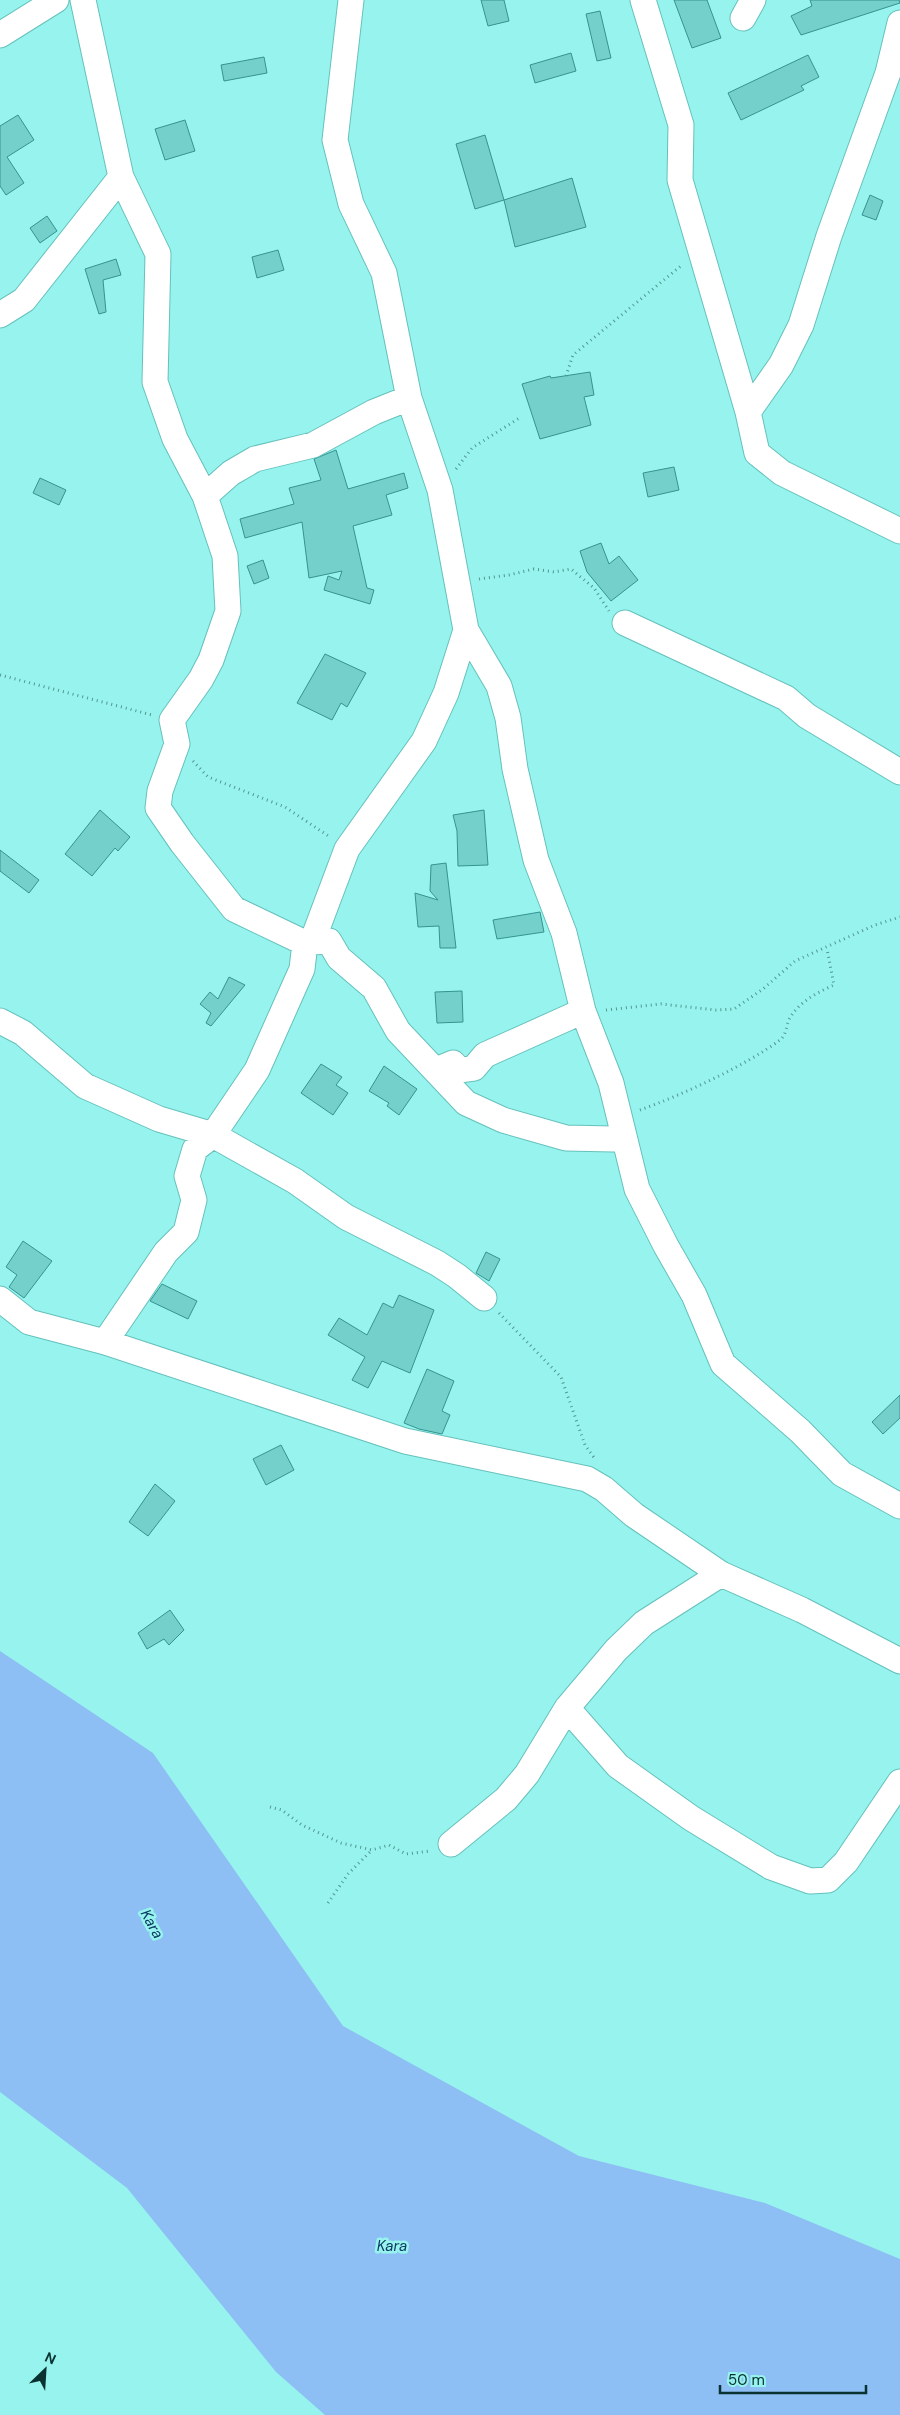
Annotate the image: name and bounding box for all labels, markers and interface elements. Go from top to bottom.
water label: Kara [136,1906,168,1942]
water label: Kara [377,2236,407,2256]
north arrow [20,2345,70,2395]
text: N [42,2348,59,2369]
scale bar [720,2362,866,2394]
text: 50 m [728,2370,765,2390]

